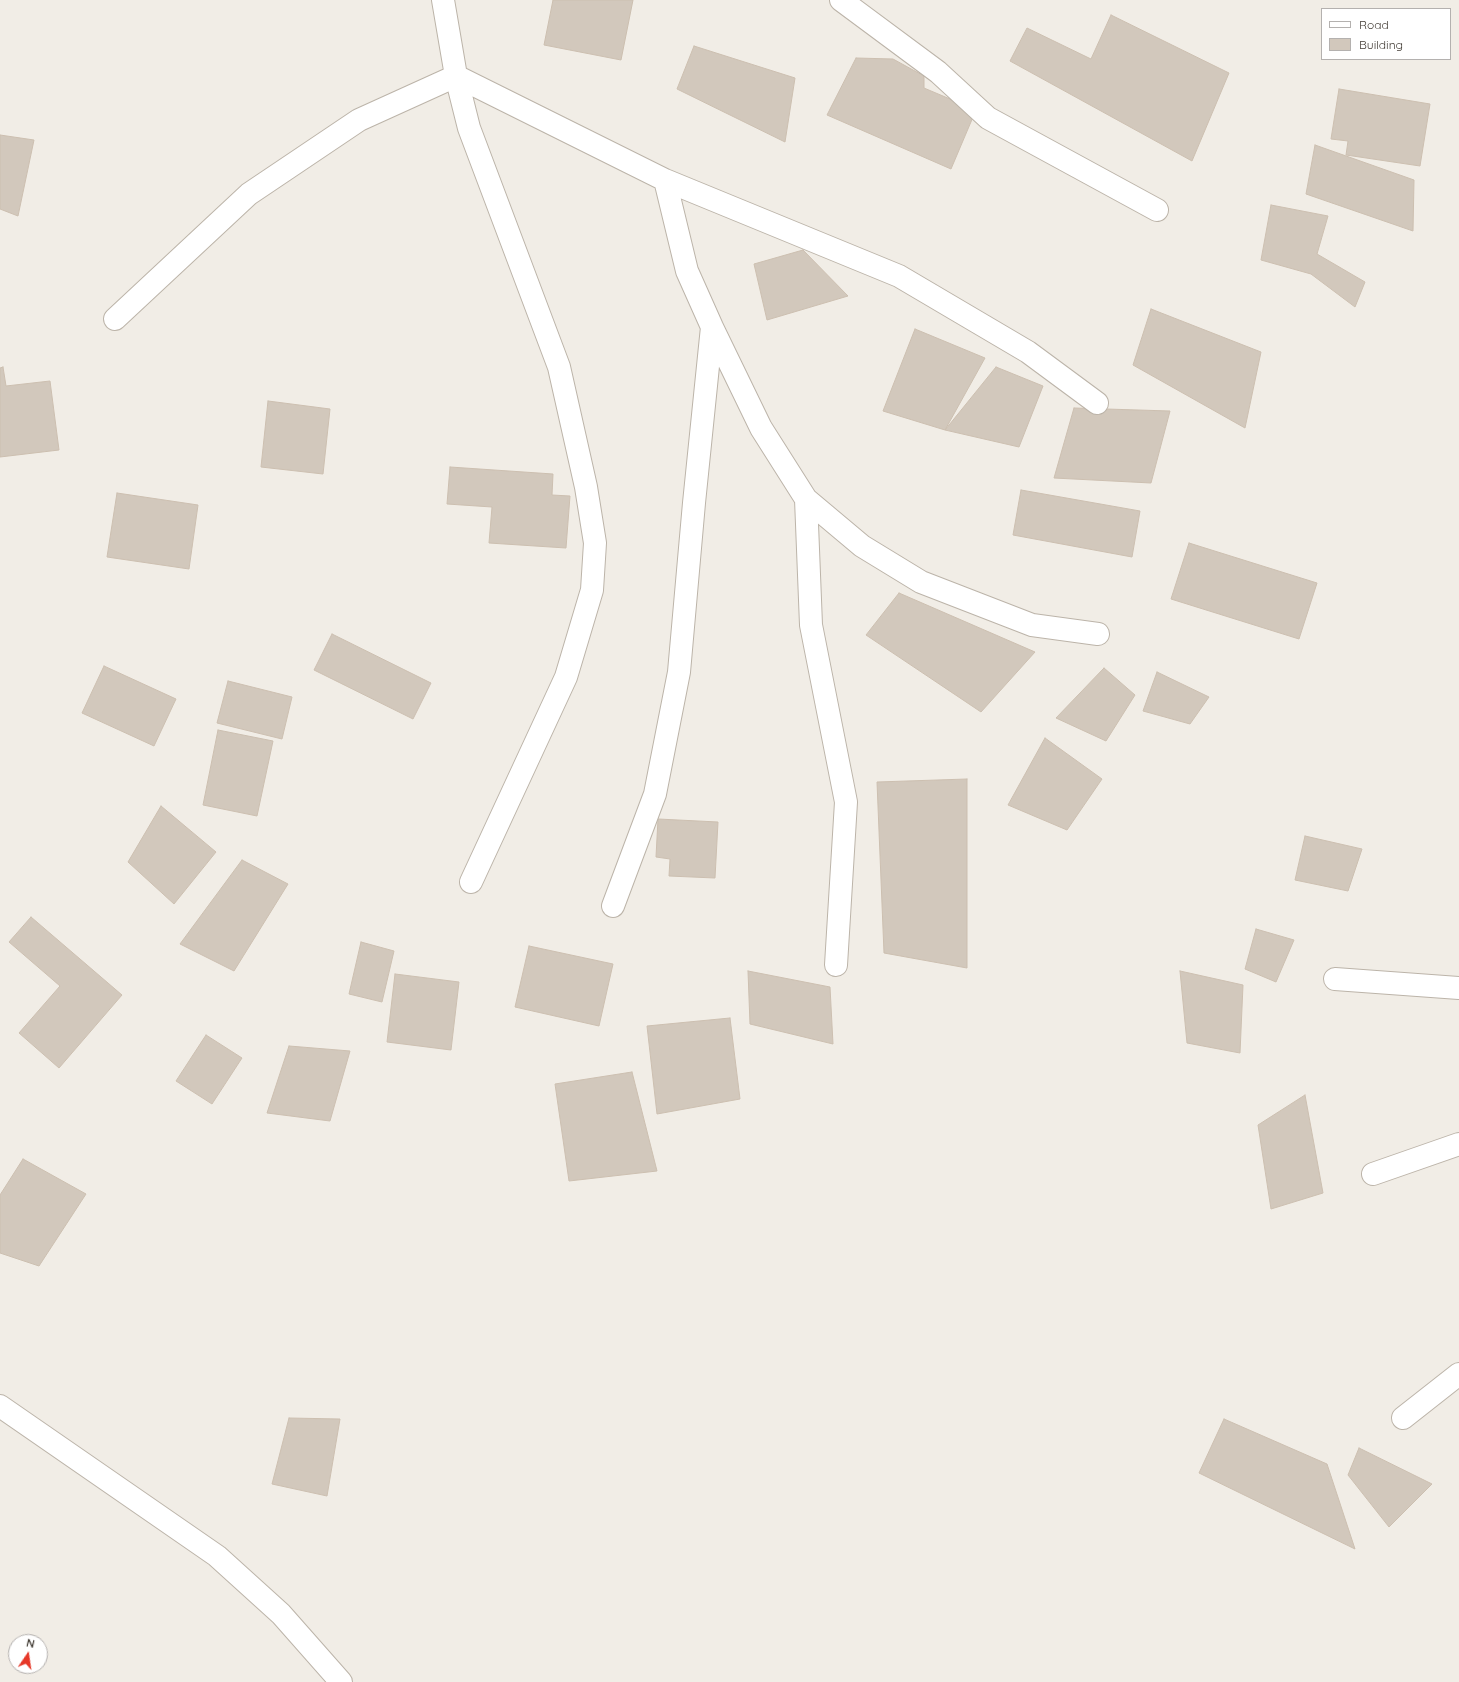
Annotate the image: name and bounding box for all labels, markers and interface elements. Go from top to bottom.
legend [1321,8,1451,60]
text: Road [1359,17,1389,32]
text: Building [1359,37,1403,52]
north arrow [8,1634,48,1674]
text: N [25,1636,36,1651]

